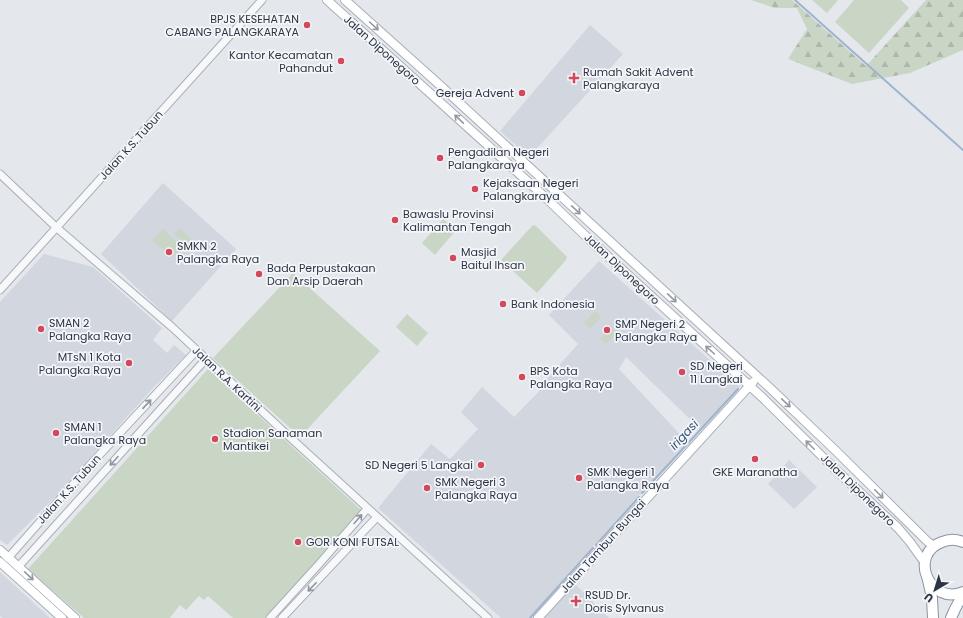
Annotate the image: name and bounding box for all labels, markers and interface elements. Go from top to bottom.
place label: BPJS KESEHATAN CABANG PALANGKARAYA [166,11,300,40]
street label: Jalan Diponegoro [340,11,424,89]
marker: BPJS KESEHATAN CABANG PALANGKARAYA [302,20,312,30]
one-way arrow [369,21,379,31]
place label: Kantor Kecamatan Pahandut [229,47,333,76]
marker: Kantor Kecamatan Pahandut [336,56,346,66]
place label: Rumah Sakit Advent Palangkaraya [583,64,694,93]
marker: Rumah Sakit Advent Palangkaraya [568,72,580,84]
place label: Gereja Advent [436,85,514,101]
marker: Gereja Advent [517,88,527,98]
street label: Jalan K.S. Tubun [95,107,167,183]
one-way arrow [454,115,464,124]
place label: Pengadilan Negeri Palangkaraya [448,144,549,173]
marker: Pengadilan Negeri Palangkaraya [435,153,445,163]
place label: Kejaksaan Negeri Palangkaraya [483,175,579,204]
marker: Kejaksaan Negeri Palangkaraya [470,184,480,194]
one-way arrow [571,205,581,215]
place label: Bawaslu Provinsi Kalimantan Tengah [403,206,511,235]
marker: Bawaslu Provinsi Kalimantan Tengah [390,215,400,225]
street label: Jalan Diponegoro [581,230,663,308]
place label: SMKN 2 Palangka Raya [177,238,259,267]
place label: Masjid Baitul Ihsan [461,244,525,273]
marker: SMKN 2 Palangka Raya [164,247,174,257]
marker: Masjid Baitul Ihsan [448,253,458,263]
place label: Bada Perpustakaan Dan Arsip Daerah [267,260,376,289]
marker: Bada Perpustakaan Dan Arsip Daerah [254,269,264,279]
one-way arrow [667,294,677,303]
place label: Bank Indonesia [511,296,595,312]
marker: Bank Indonesia [498,299,508,309]
place label: SMAN 2 Palangka Raya [49,315,131,344]
place label: SMP Negeri 2 Palangka Raya [615,316,697,345]
marker: SMAN 2 Palangka Raya [36,324,46,334]
marker: SMP Negeri 2 Palangka Raya [602,325,612,335]
street label: Jalan R.A. Kartini [189,343,265,416]
one-way arrow [705,345,715,355]
place label: MTsN 1 Kota Palangka Raya [39,349,121,378]
marker: MTsN 1 Kota Palangka Raya [124,358,134,368]
place label: SD Negeri 11 Langkai [690,358,743,387]
place label: BPS Kota Palangka Raya [530,363,612,392]
marker: SD Negeri 11 Langkai [677,367,687,377]
marker: BPS Kota Palangka Raya [517,372,527,382]
one-way arrow [781,398,791,408]
one-way arrow [142,399,152,409]
water label: irigasi [665,415,703,454]
place label: SMAN 1 Palangka Raya [64,419,146,448]
place label: Stadion Sanaman Mantikei [223,425,322,454]
marker: SMAN 1 Palangka Raya [51,428,61,438]
marker: Stadion Sanaman Mantikei [210,434,220,444]
one-way arrow [805,440,815,449]
street label: Jalan Diponegoro [817,450,899,530]
street label: Jalan K.S. Tubun [33,451,105,527]
marker: GKE Maranatha [750,454,760,464]
one-way arrow [110,455,119,465]
place label: SD Negeri 5 Langkai [365,457,473,473]
marker: SD Negeri 5 Langkai [476,460,486,470]
place label: SMK Negeri 1 Palangka Raya [587,464,669,493]
place label: GKE Maranatha [712,464,798,480]
marker: SMK Negeri 1 Palangka Raya [574,473,584,483]
place label: SMK Negeri 3 Palangka Raya [435,474,517,503]
marker: SMK Negeri 3 Palangka Raya [422,483,432,493]
one-way arrow [874,489,884,499]
street label: Jalan Tambun Bungai [557,495,650,596]
one-way arrow [354,514,363,524]
place label: GOR KONI FUTSAL [306,534,399,550]
marker: GOR KONI FUTSAL [293,537,303,547]
north arrow [915,570,955,610]
one-way arrow [24,571,34,581]
one-way arrow [307,582,317,592]
place label: RSUD Dr. Doris Sylvanus [585,587,664,616]
text: U [921,589,937,607]
marker: RSUD Dr. Doris Sylvanus [570,595,582,607]

